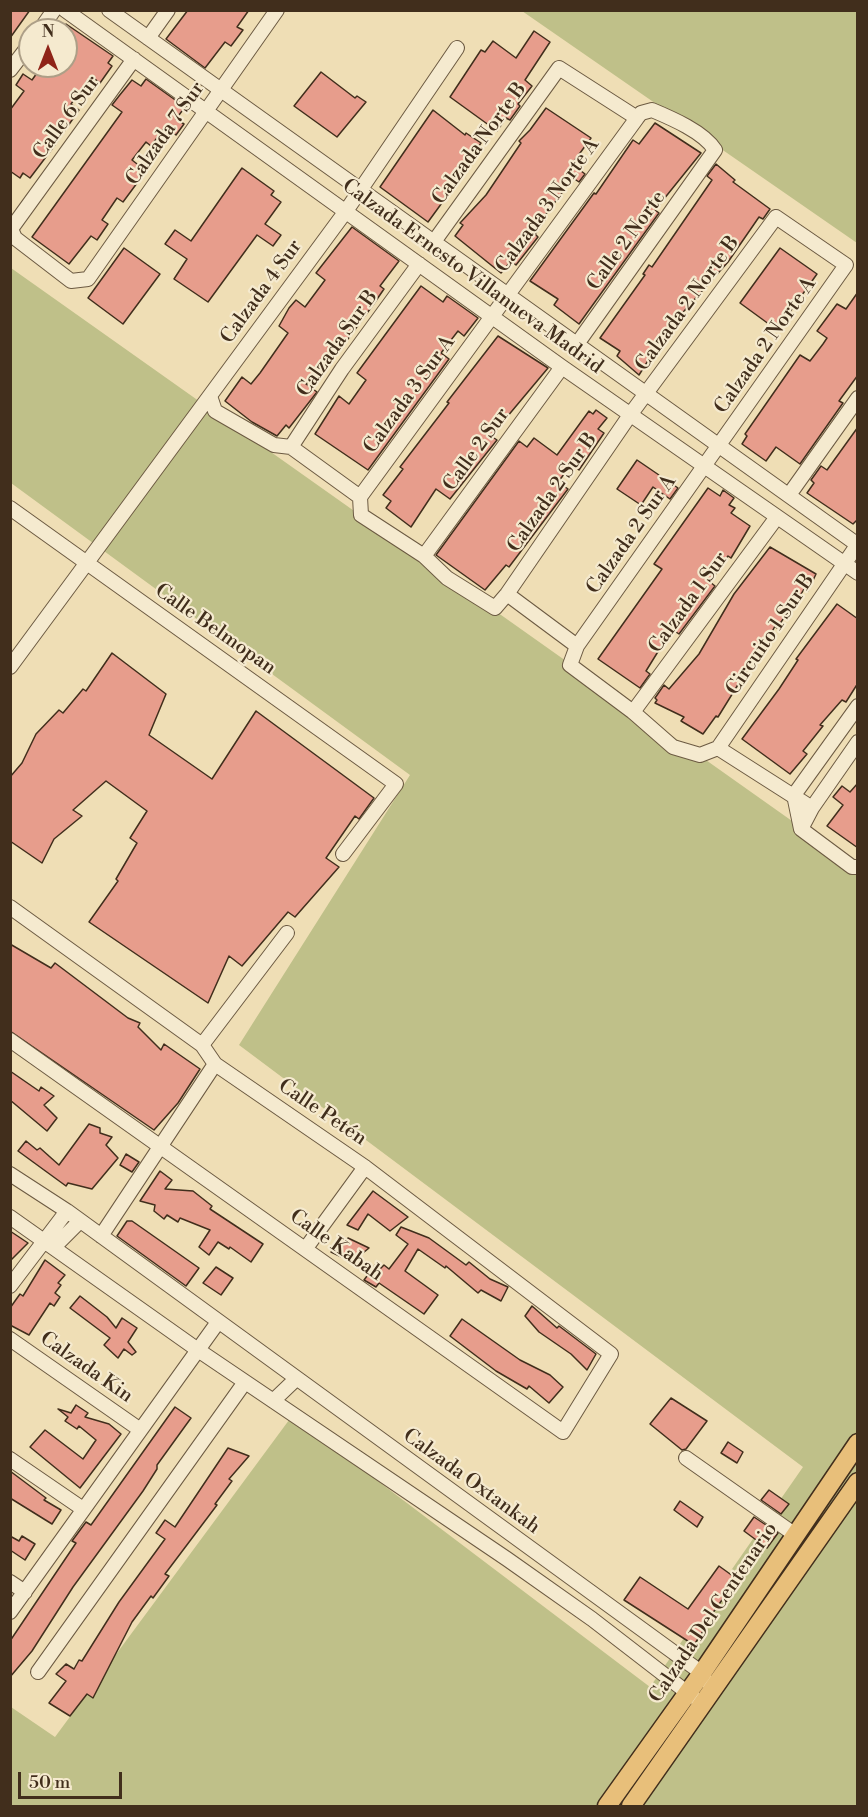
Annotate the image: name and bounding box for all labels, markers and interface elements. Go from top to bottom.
north arrow [18,18,78,78]
text: N [42,22,54,42]
street label: Calle 6 Sur [29,71,105,165]
street label: Calzada 7 Sur [122,78,210,190]
street label: Calzada Norte B [428,78,532,210]
street label: Calzada 3 Norte A [491,134,605,278]
street label: Calzada Ernesto Villanueva Madrid [337,174,607,380]
street label: Calle 2 Norte [583,186,671,296]
street label: Calzada 2 Norte B [631,232,745,376]
street label: Calzada 4 Sur [216,235,308,349]
street label: Calzada 2 Norte A [710,273,822,419]
street label: Calzada Sur B [292,286,384,402]
street label: Calzada 3 Sur A [359,331,461,459]
street label: Calle 2 Sur [439,404,515,496]
street label: Calzada 2 Sur B [503,429,603,557]
street label: Calzada 2 Sur A [582,471,682,599]
street label: Calzada 1 Sur [644,548,734,658]
street label: Circuito 1 Sur B [722,570,820,700]
street label: Calle Belmopan [150,579,280,681]
street label: Calle Petén [273,1075,371,1151]
street label: Calle Kabah [285,1205,387,1287]
street label: Calzada Kin [35,1327,137,1409]
street label: Calzada Oxtankah [398,1424,544,1540]
street label: Calzada Del Centenario [645,1518,783,1708]
scale bar [21,1760,124,1798]
text: 50 m [29,1771,70,1794]

